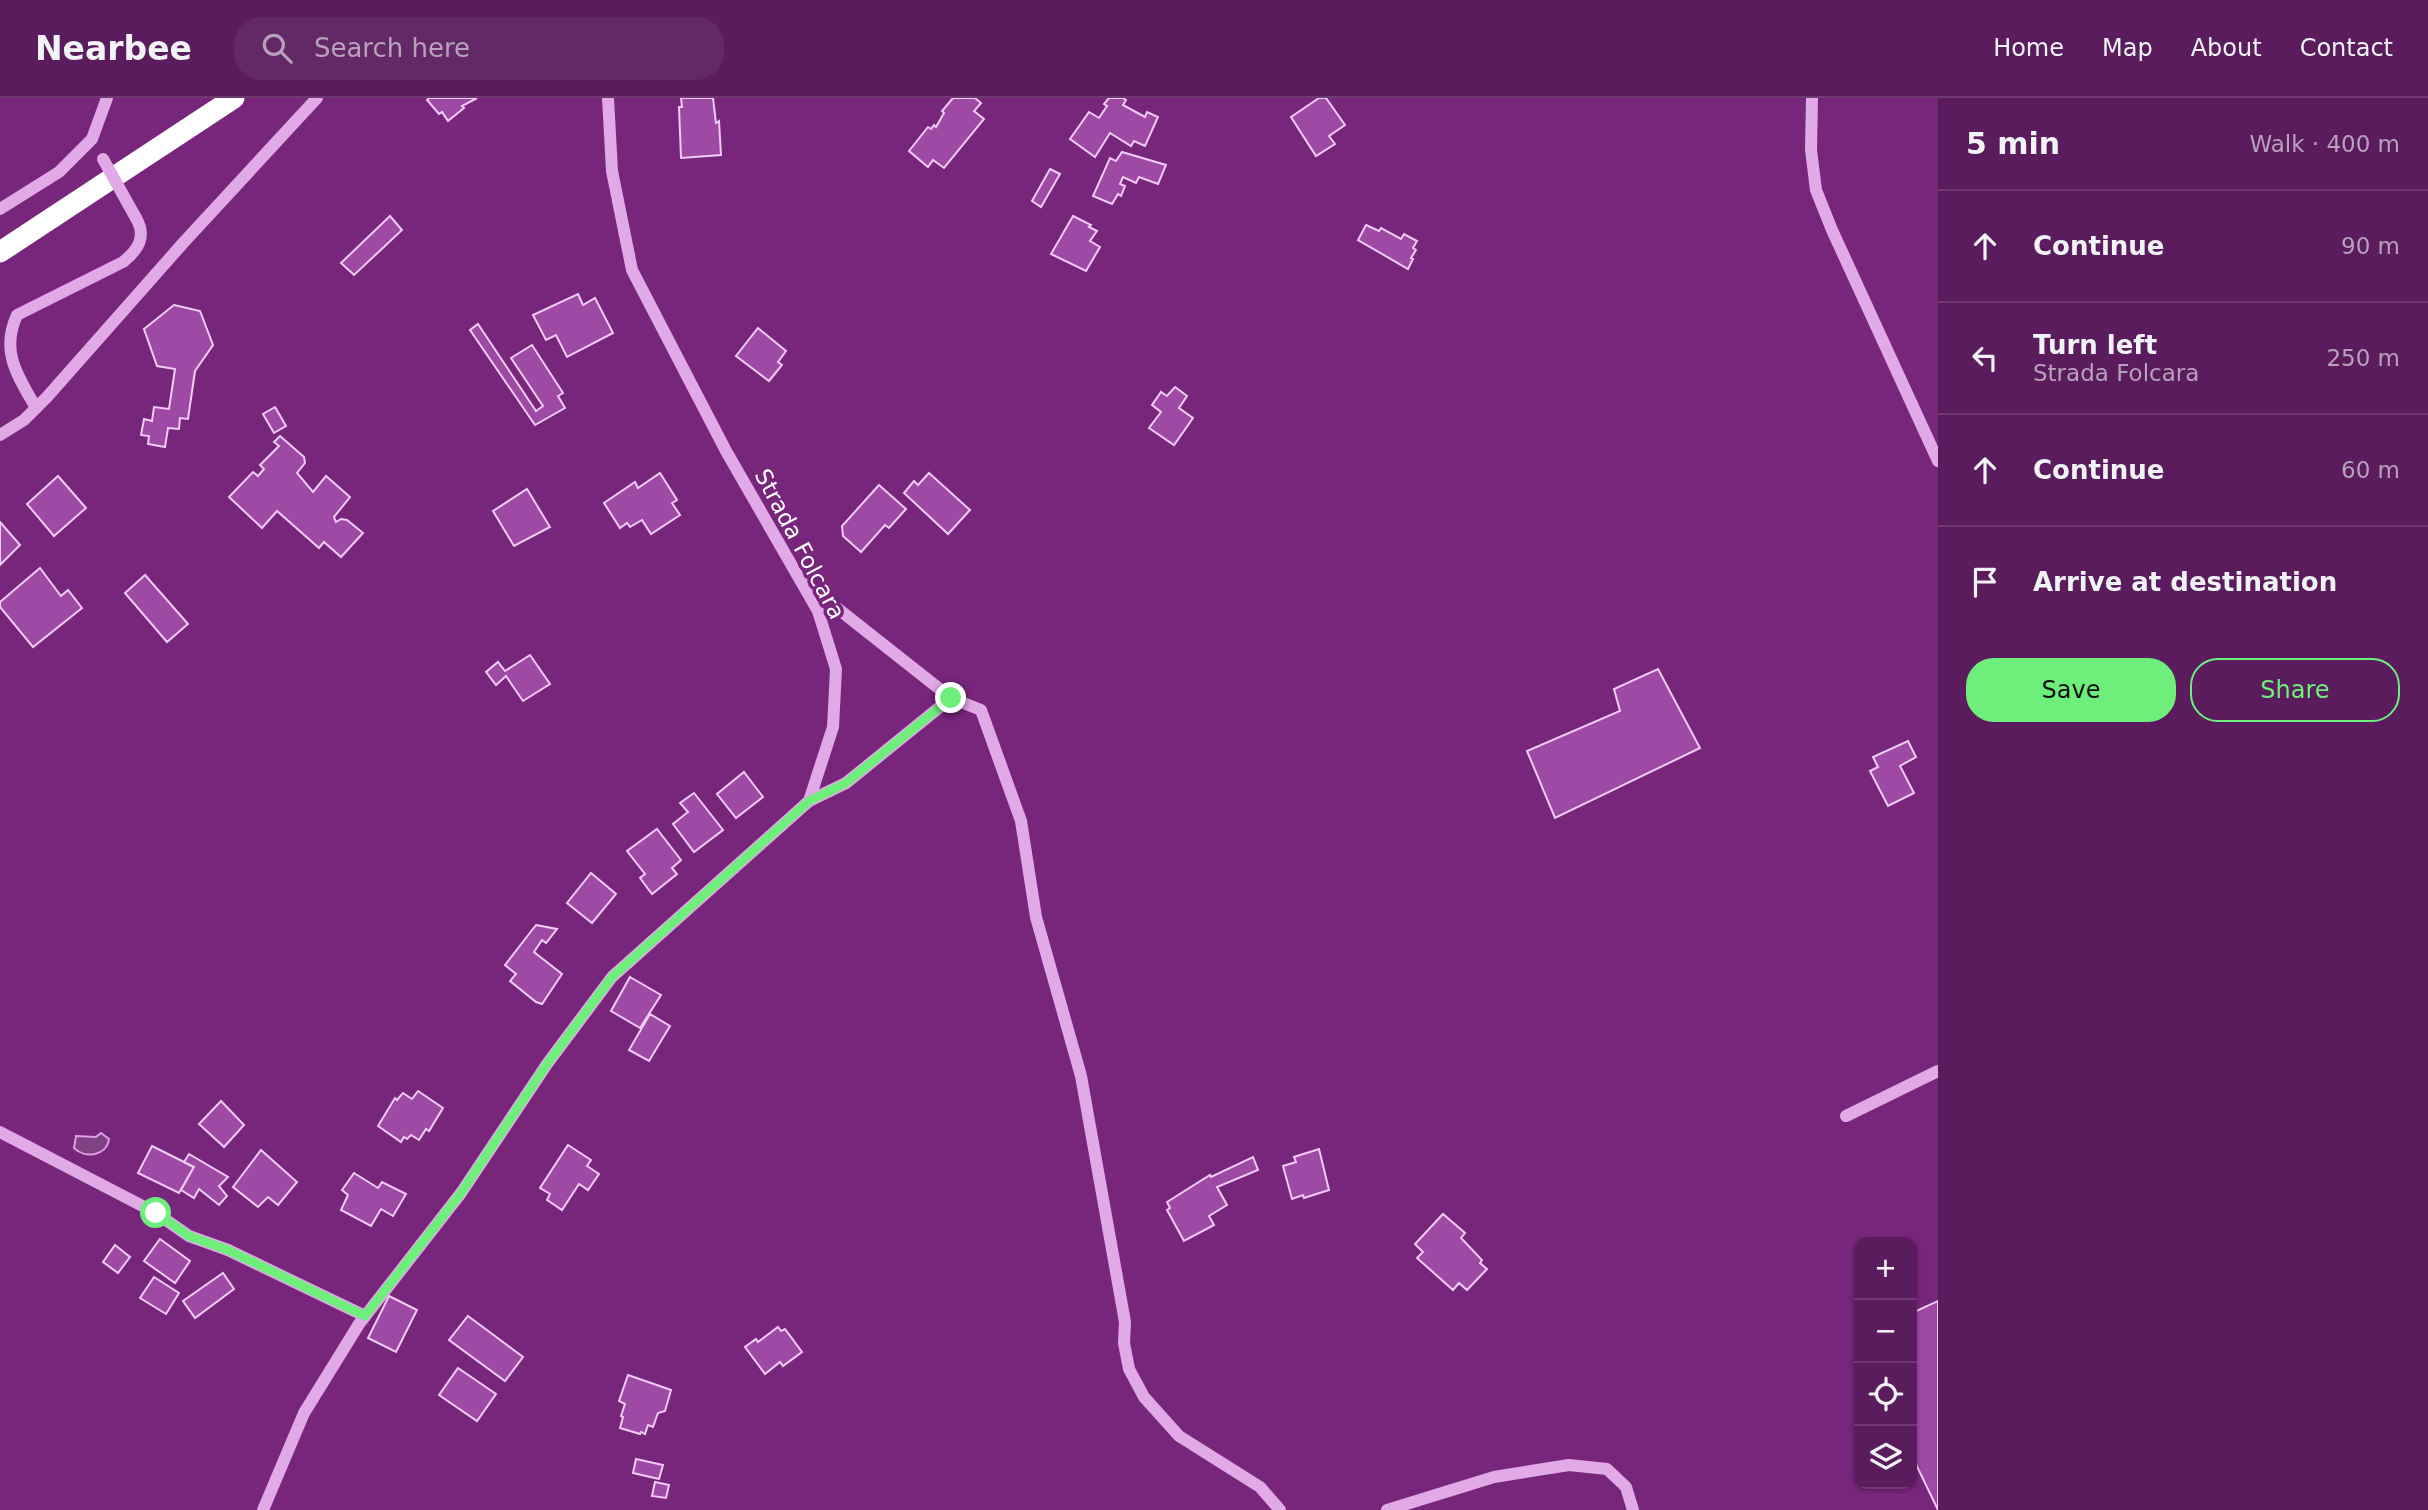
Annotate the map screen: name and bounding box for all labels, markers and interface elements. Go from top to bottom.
search box [234,17,724,80]
text: Nearbee [35,29,192,68]
icon: search [258,29,296,67]
text: Search here [314,33,470,63]
text: Home [1993,34,2064,62]
text: Map [2102,34,2153,62]
text: About [2191,34,2262,62]
text: Contact [2300,34,2393,62]
text: 5 min [1966,126,2060,161]
text: Walk · 400 m [2249,131,2400,157]
icon: ahead [1966,227,2004,265]
text: Continue [2033,231,2164,261]
text: 90 m [2341,233,2400,259]
text: Turn left [2033,330,2157,360]
icon: left [1966,339,2004,377]
text: 250 m [2326,345,2400,371]
text: Strada Folcara [2033,360,2199,386]
icon: ahead [1966,451,2004,489]
text: Continue [2033,455,2164,485]
text: 60 m [2341,457,2400,483]
street label: Strada Folcara [749,464,851,624]
icon: arrive [1966,563,2004,601]
text: Arrive at destination [2033,567,2337,597]
button: Save [1966,658,2176,722]
button: Share [2190,658,2400,722]
route end [935,682,966,713]
route start [140,1197,171,1228]
map controls [1854,1237,1917,1489]
button: + [1854,1237,1917,1300]
button: − [1854,1300,1917,1363]
button: locate [1854,1363,1917,1426]
button: layers [1854,1426,1917,1489]

